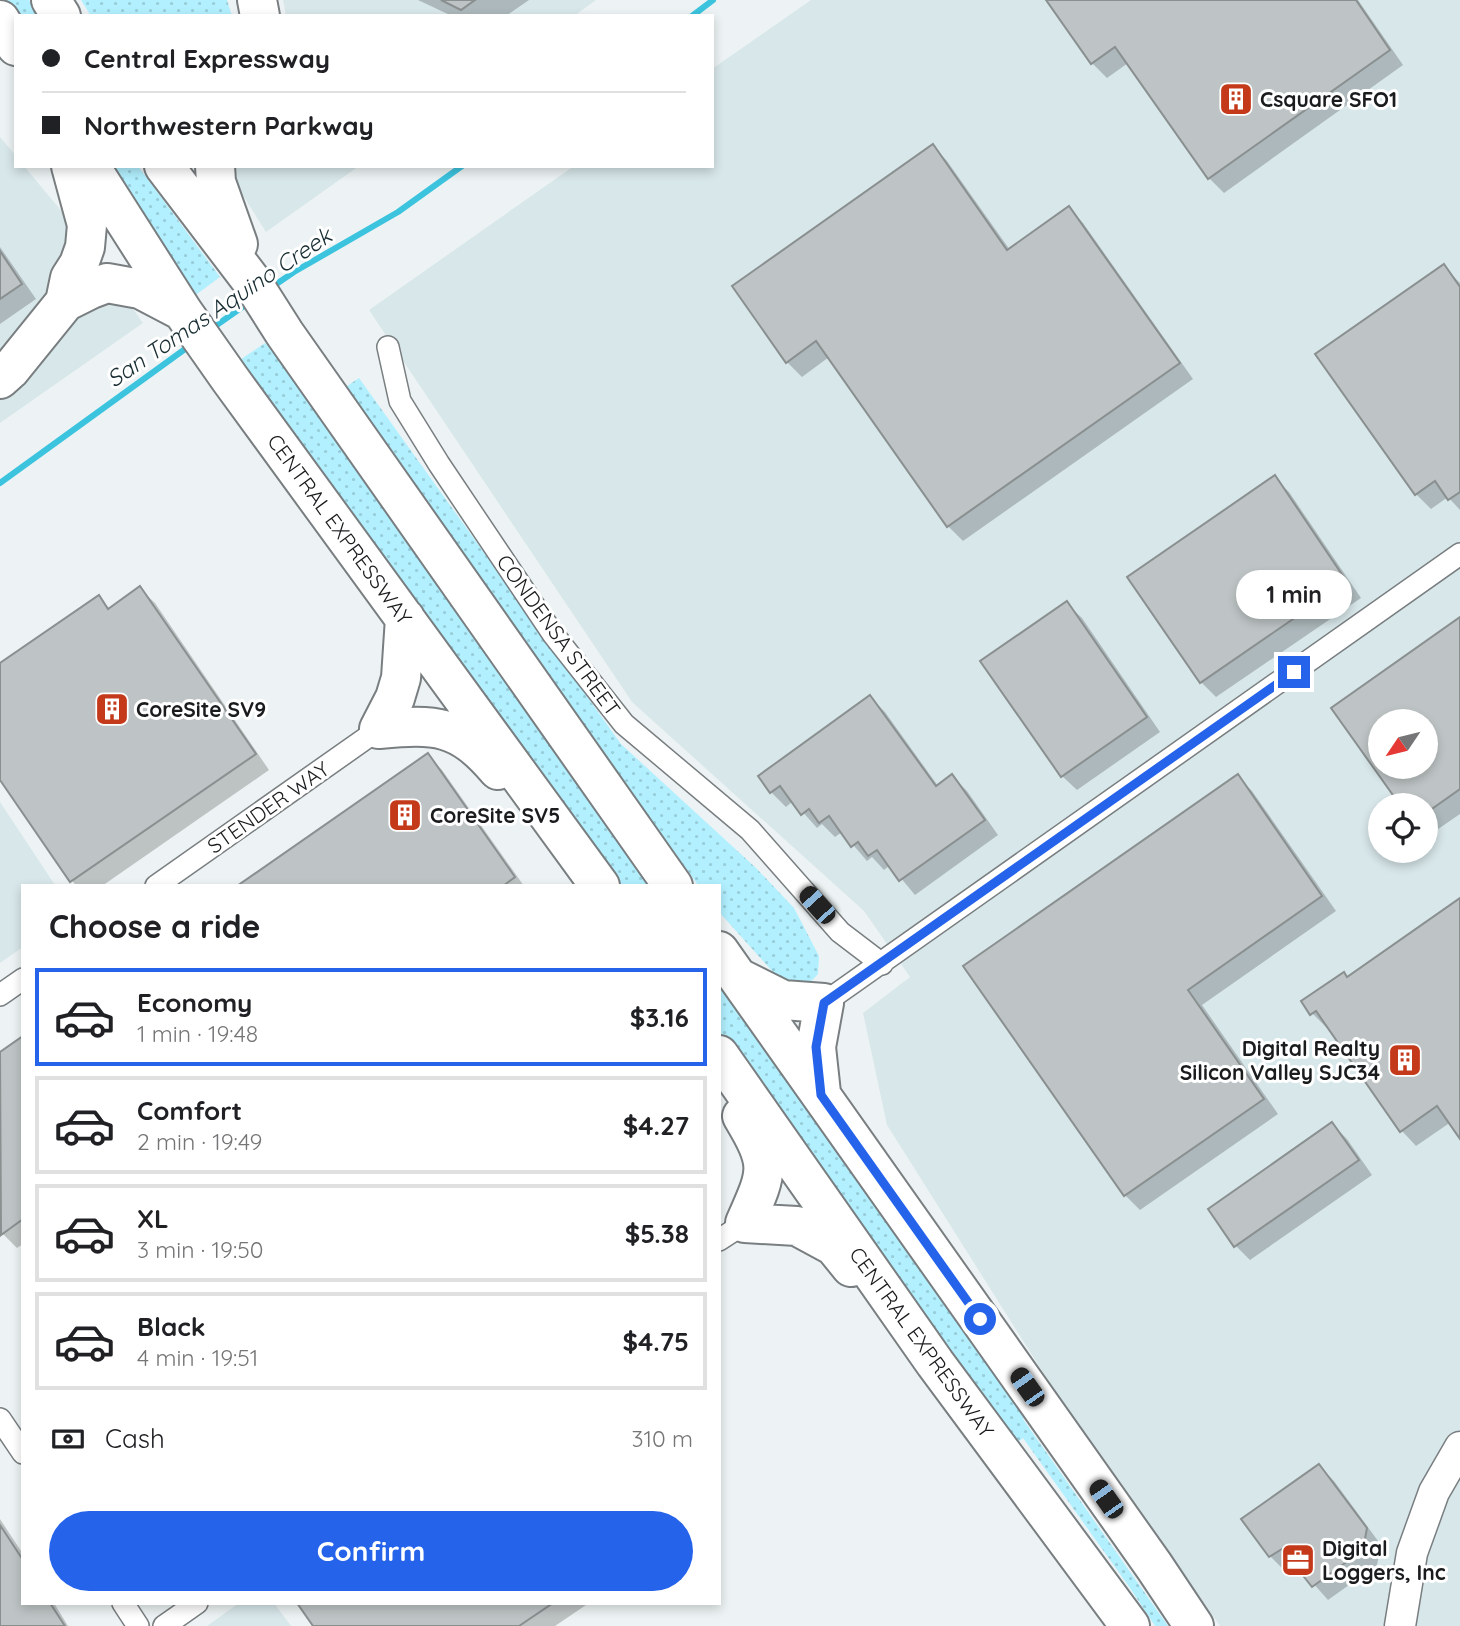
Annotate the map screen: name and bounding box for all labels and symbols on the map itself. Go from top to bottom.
building icon: Csquare SFO1 [1217,80,1255,118]
place label: Csquare SFO1 [1260,86,1397,112]
water label: San Tomas Aquino Creek [101,220,339,393]
street label: CENTRAL EXPRESSWAY [262,429,418,630]
street label: CONDENSA STREET [492,549,626,721]
callout: 1 min [1236,570,1352,620]
route end [1278,656,1310,688]
building icon: CoreSite SV9 [93,690,131,728]
place label: CoreSite SV9 [136,696,266,722]
north arrow [1368,709,1438,779]
street label: STENDER WAY [202,755,334,859]
building icon: CoreSite SV5 [386,796,424,834]
place label: CoreSite SV5 [430,802,560,828]
car [796,882,839,928]
place label: Digital Realty Silicon Valley SJC34 [1180,1035,1380,1085]
building icon: Digital Realty Silicon Valley SJC34 [1386,1041,1424,1079]
street label: CENTRAL EXPRESSWAY [844,1242,1000,1443]
route start [964,1303,996,1335]
car [1007,1364,1048,1410]
car [1086,1476,1127,1522]
place label: Digital Loggers, Inc [1322,1535,1446,1585]
office icon: Digital Loggers, Inc [1279,1541,1317,1579]

